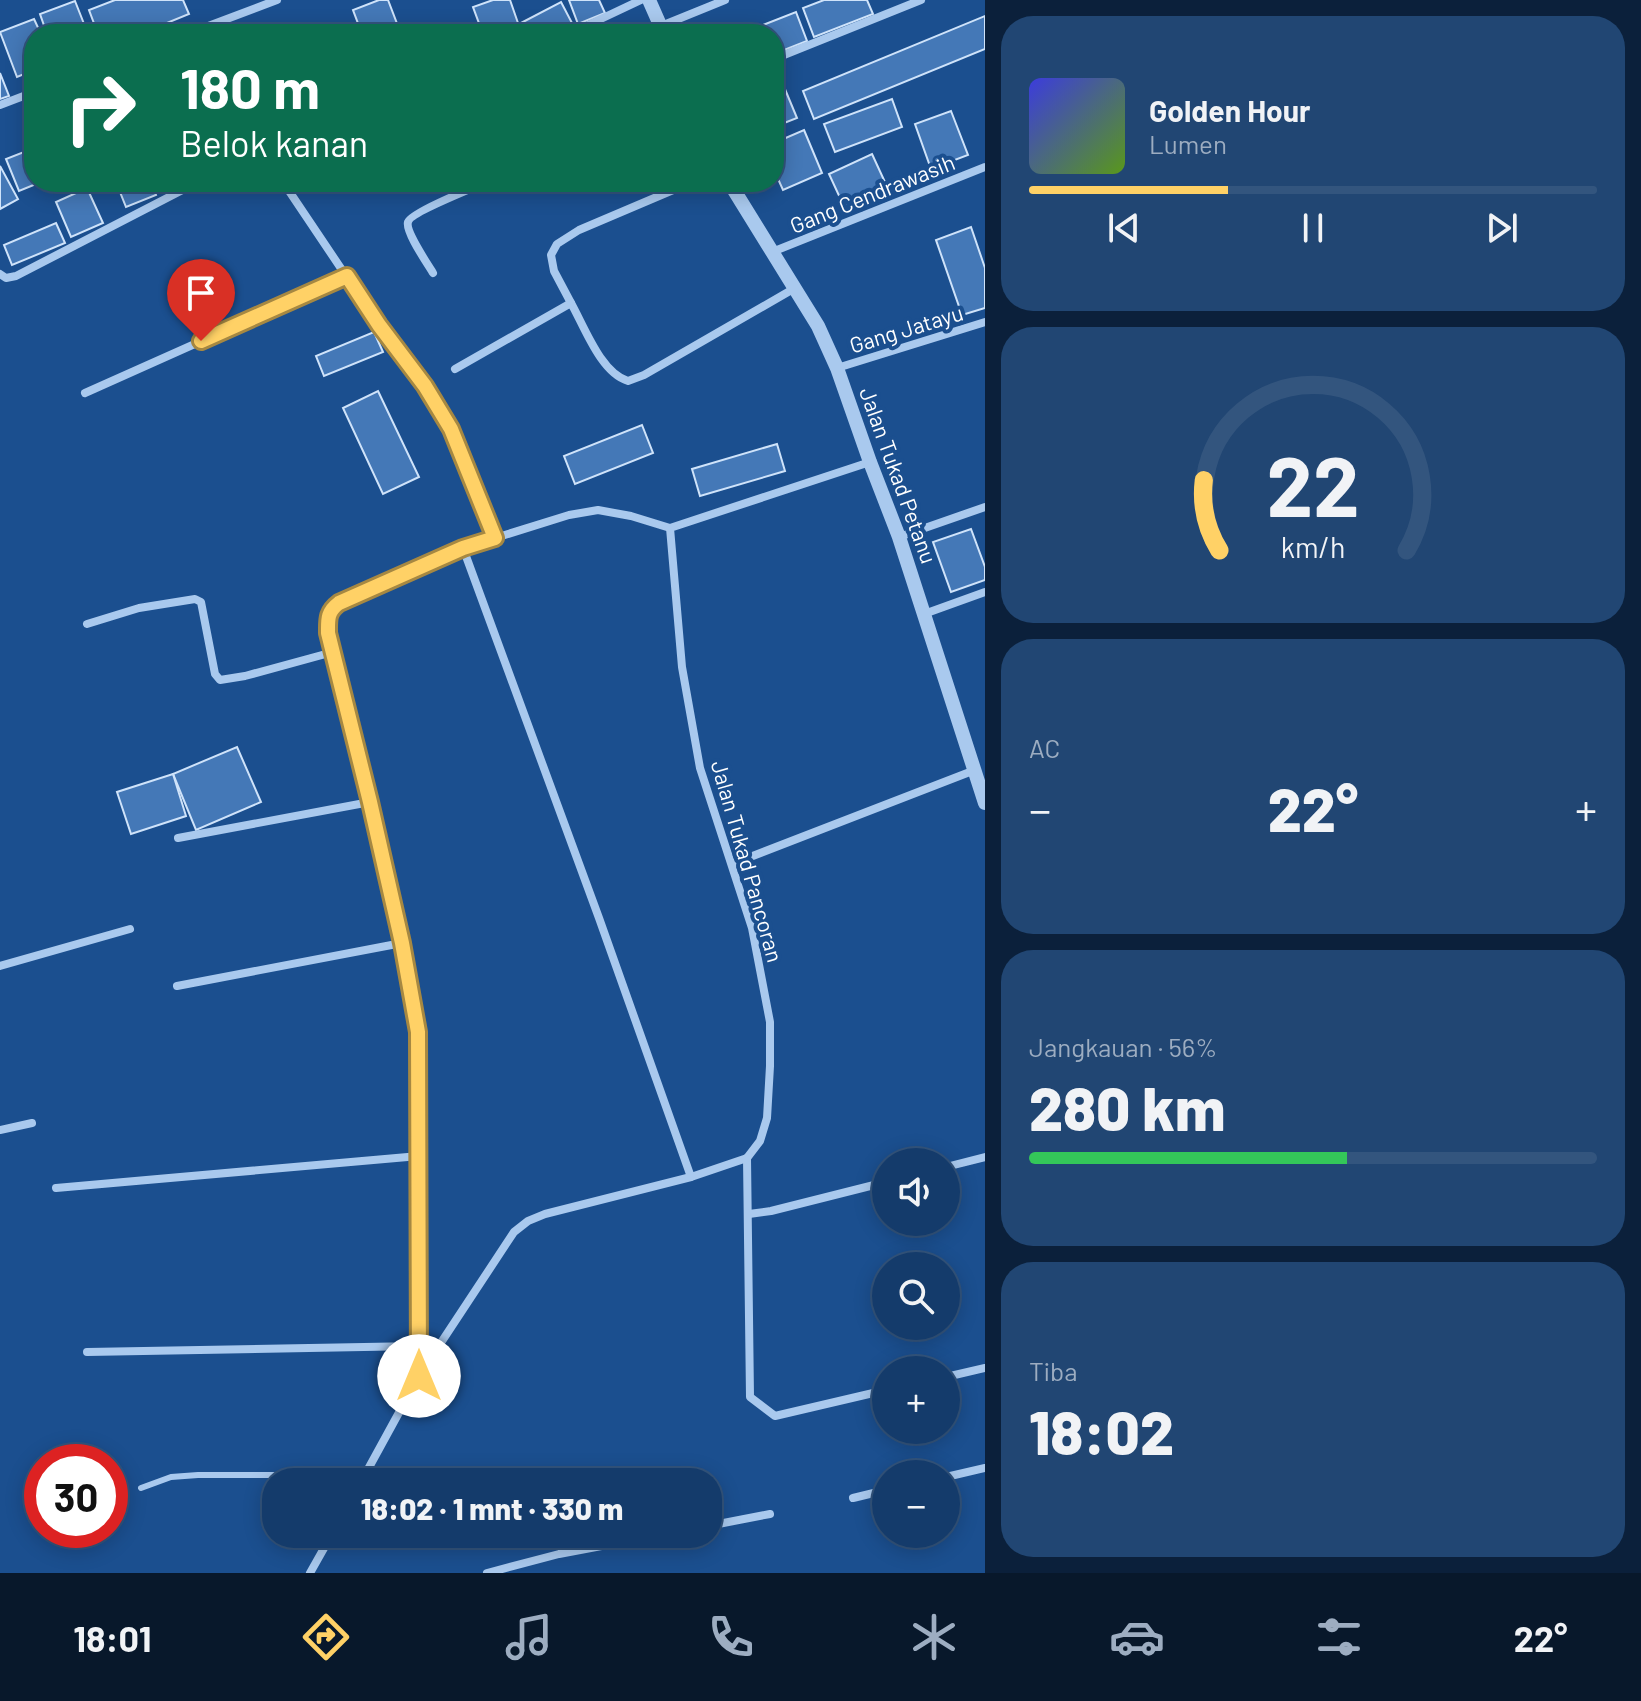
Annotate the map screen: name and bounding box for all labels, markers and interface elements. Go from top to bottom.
text: 180 m [180,53,320,120]
icon: right [48,56,152,160]
text: Golden Hour [1149,92,1311,128]
text: Belok kanan [180,121,368,164]
text: Lumen [1149,128,1227,159]
street label: Gang Cendrawasih [786,148,958,238]
icon: previous [1102,206,1146,250]
icon: pause [1291,206,1335,250]
icon: next [1480,206,1524,250]
pin [167,259,235,341]
icon: arrive [179,271,223,315]
street label: Gang Jatayu [846,298,966,358]
street label: Jalan Tukad Petanu [855,383,943,567]
text: 22 [1266,434,1360,534]
text: km/h [1281,529,1345,564]
text: AC [1029,732,1060,763]
street label: Jalan Tukad Pancoran [707,757,789,965]
text: 22° [1268,772,1358,844]
text: − [1029,782,1051,835]
text: + [1575,782,1597,835]
text: Jangkauan · 56% [1029,1031,1217,1062]
text: 280 km [1029,1071,1225,1143]
map controls [872,1148,960,1548]
button: sound [872,1148,960,1236]
button: search [872,1252,960,1340]
position arrow [377,1334,461,1418]
text: Tiba [1029,1355,1078,1386]
button: + [872,1356,960,1444]
text: 18:02 [1029,1395,1174,1467]
speed limit sign: 30 [24,1444,128,1548]
button: − [872,1460,960,1548]
text: 18:02 · 1 mnt · 330 m [361,1490,623,1526]
icon: directions [298,1609,354,1665]
icon: music [501,1609,557,1665]
icon: phone [703,1609,759,1665]
icon: climate [906,1609,962,1665]
icon: car [1109,1609,1165,1665]
icon: filters [1311,1609,1367,1665]
text: 18:01 [73,1616,152,1659]
text: 22° [1514,1616,1568,1659]

